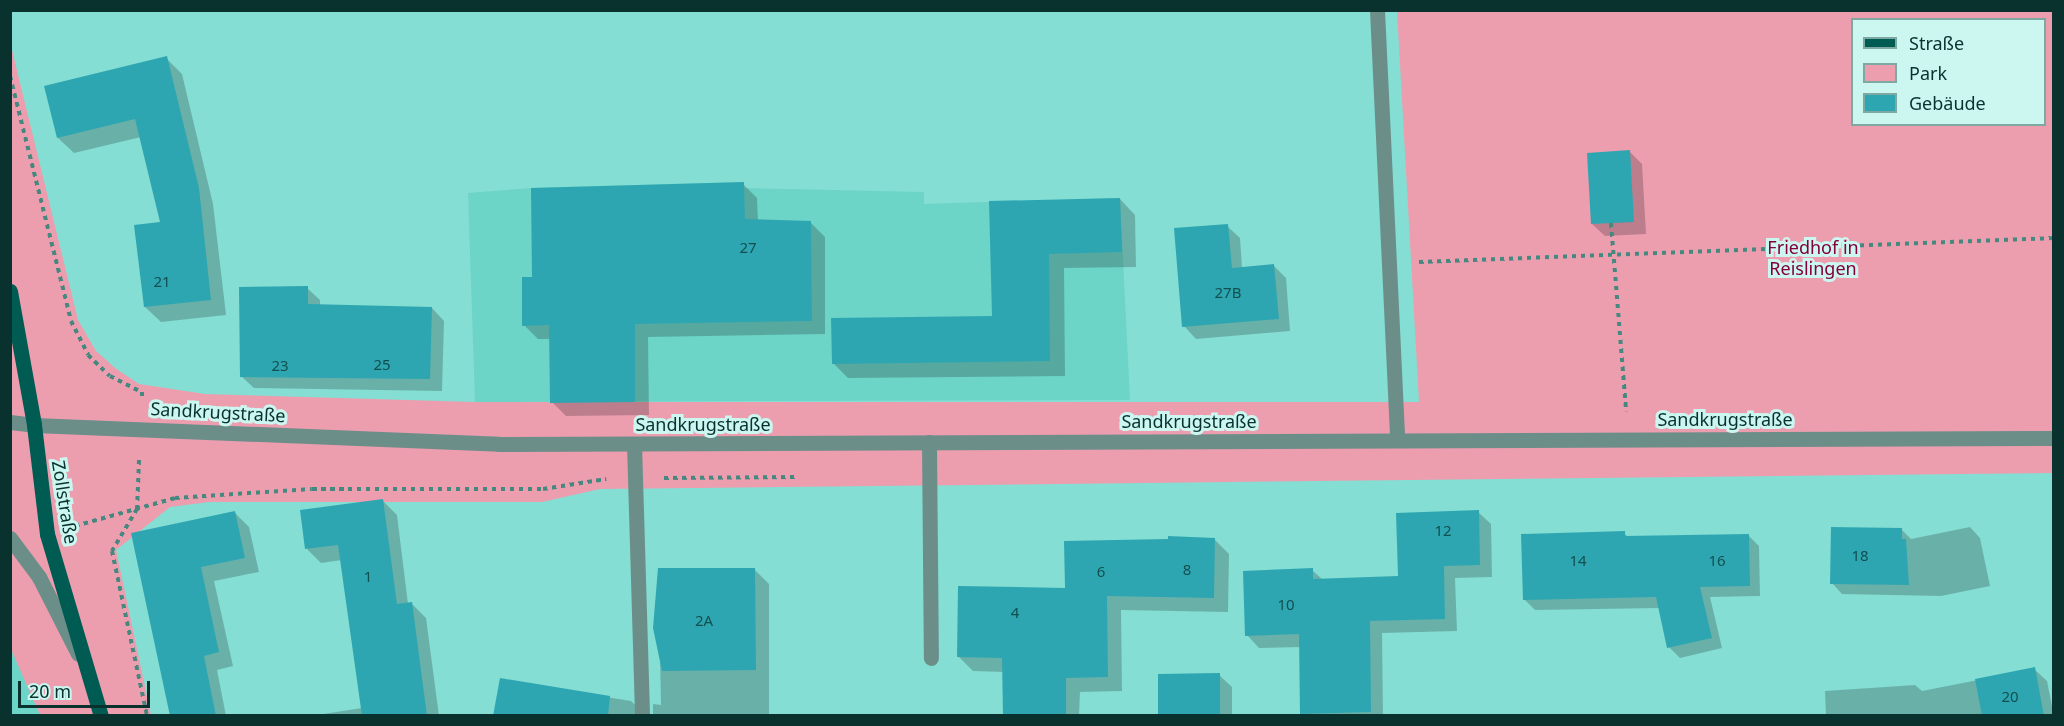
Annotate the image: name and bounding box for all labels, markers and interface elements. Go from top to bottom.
legend [1851,18,2046,126]
text: Straße [1909,31,1964,55]
text: Park [1909,61,1947,85]
text: Gebäude [1909,91,1986,115]
park label: Friedhof in Reislingen [1767,237,1859,280]
house number: 27 [739,239,757,257]
house number: 21 [153,273,171,291]
house number: 27B [1215,284,1241,302]
house number: 25 [373,356,391,374]
house number: 23 [271,357,289,375]
street label: Sandkrugstraße [150,398,286,426]
street label: Sandkrugstraße [1657,408,1793,430]
street label: Sandkrugstraße [1121,410,1257,432]
street label: Sandkrugstraße [635,413,771,435]
street label: Zollstraße [48,459,82,545]
house number: 12 [1434,522,1452,540]
house number: 18 [1851,547,1869,565]
house number: 14 [1569,552,1587,570]
house number: 16 [1708,552,1726,570]
house number: 8 [1183,561,1191,579]
house number: 6 [1097,563,1105,581]
house number: 1 [364,568,372,586]
house number: 10 [1277,596,1295,614]
house number: 4 [1011,604,1019,622]
house number: 2A [695,612,713,630]
scale bar [21,669,153,707]
text: 20 m [29,679,71,703]
house number: 20 [2001,688,2019,706]

